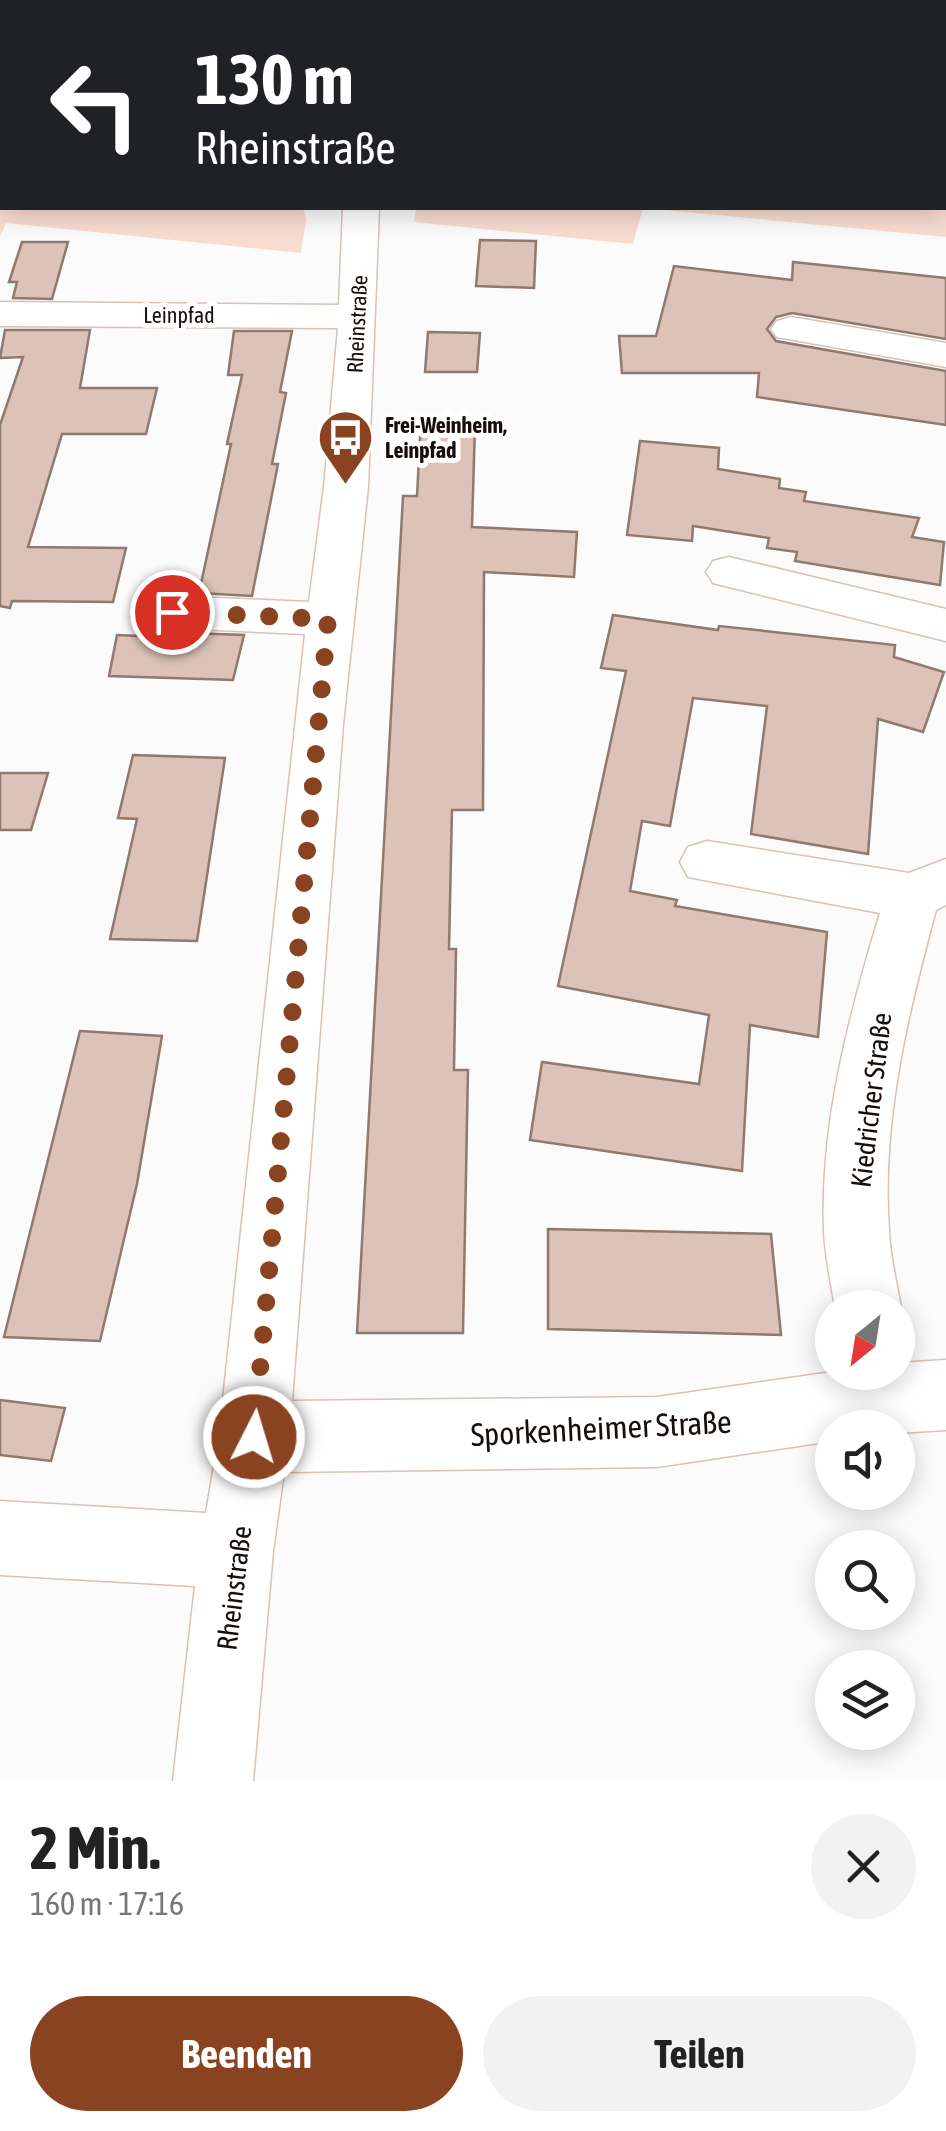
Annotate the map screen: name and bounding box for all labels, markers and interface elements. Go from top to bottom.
text: 130 m [195,39,354,119]
icon: left [30,40,160,170]
text: Rheinstraße [195,122,396,174]
street label: Rheinstraße [341,274,373,374]
street label: Leinpfad [143,302,215,328]
bus stop icon: Frei-Weinheim, Leinpfad [316,408,376,487]
place label: Frei-Weinheim, Leinpfad [385,412,507,463]
pin [130,570,215,655]
icon: arrive [145,585,200,640]
street label: Kiedricher Straße [844,1011,898,1189]
north arrow [815,1290,915,1390]
map controls [815,1290,915,1750]
position arrow [202,1385,306,1489]
street label: Sporkenheimer Straße [470,1403,732,1453]
button: sound [815,1410,915,1510]
street label: Rheinstraße [211,1524,257,1652]
button: search [815,1530,915,1630]
button: layers [815,1650,915,1750]
text: 2 Min. [30,1813,160,1882]
button: close [811,1814,916,1919]
text: 160 m · 17:16 [30,1885,184,1922]
button: Beenden [30,1996,463,2111]
button: Teilen [483,1996,916,2111]

